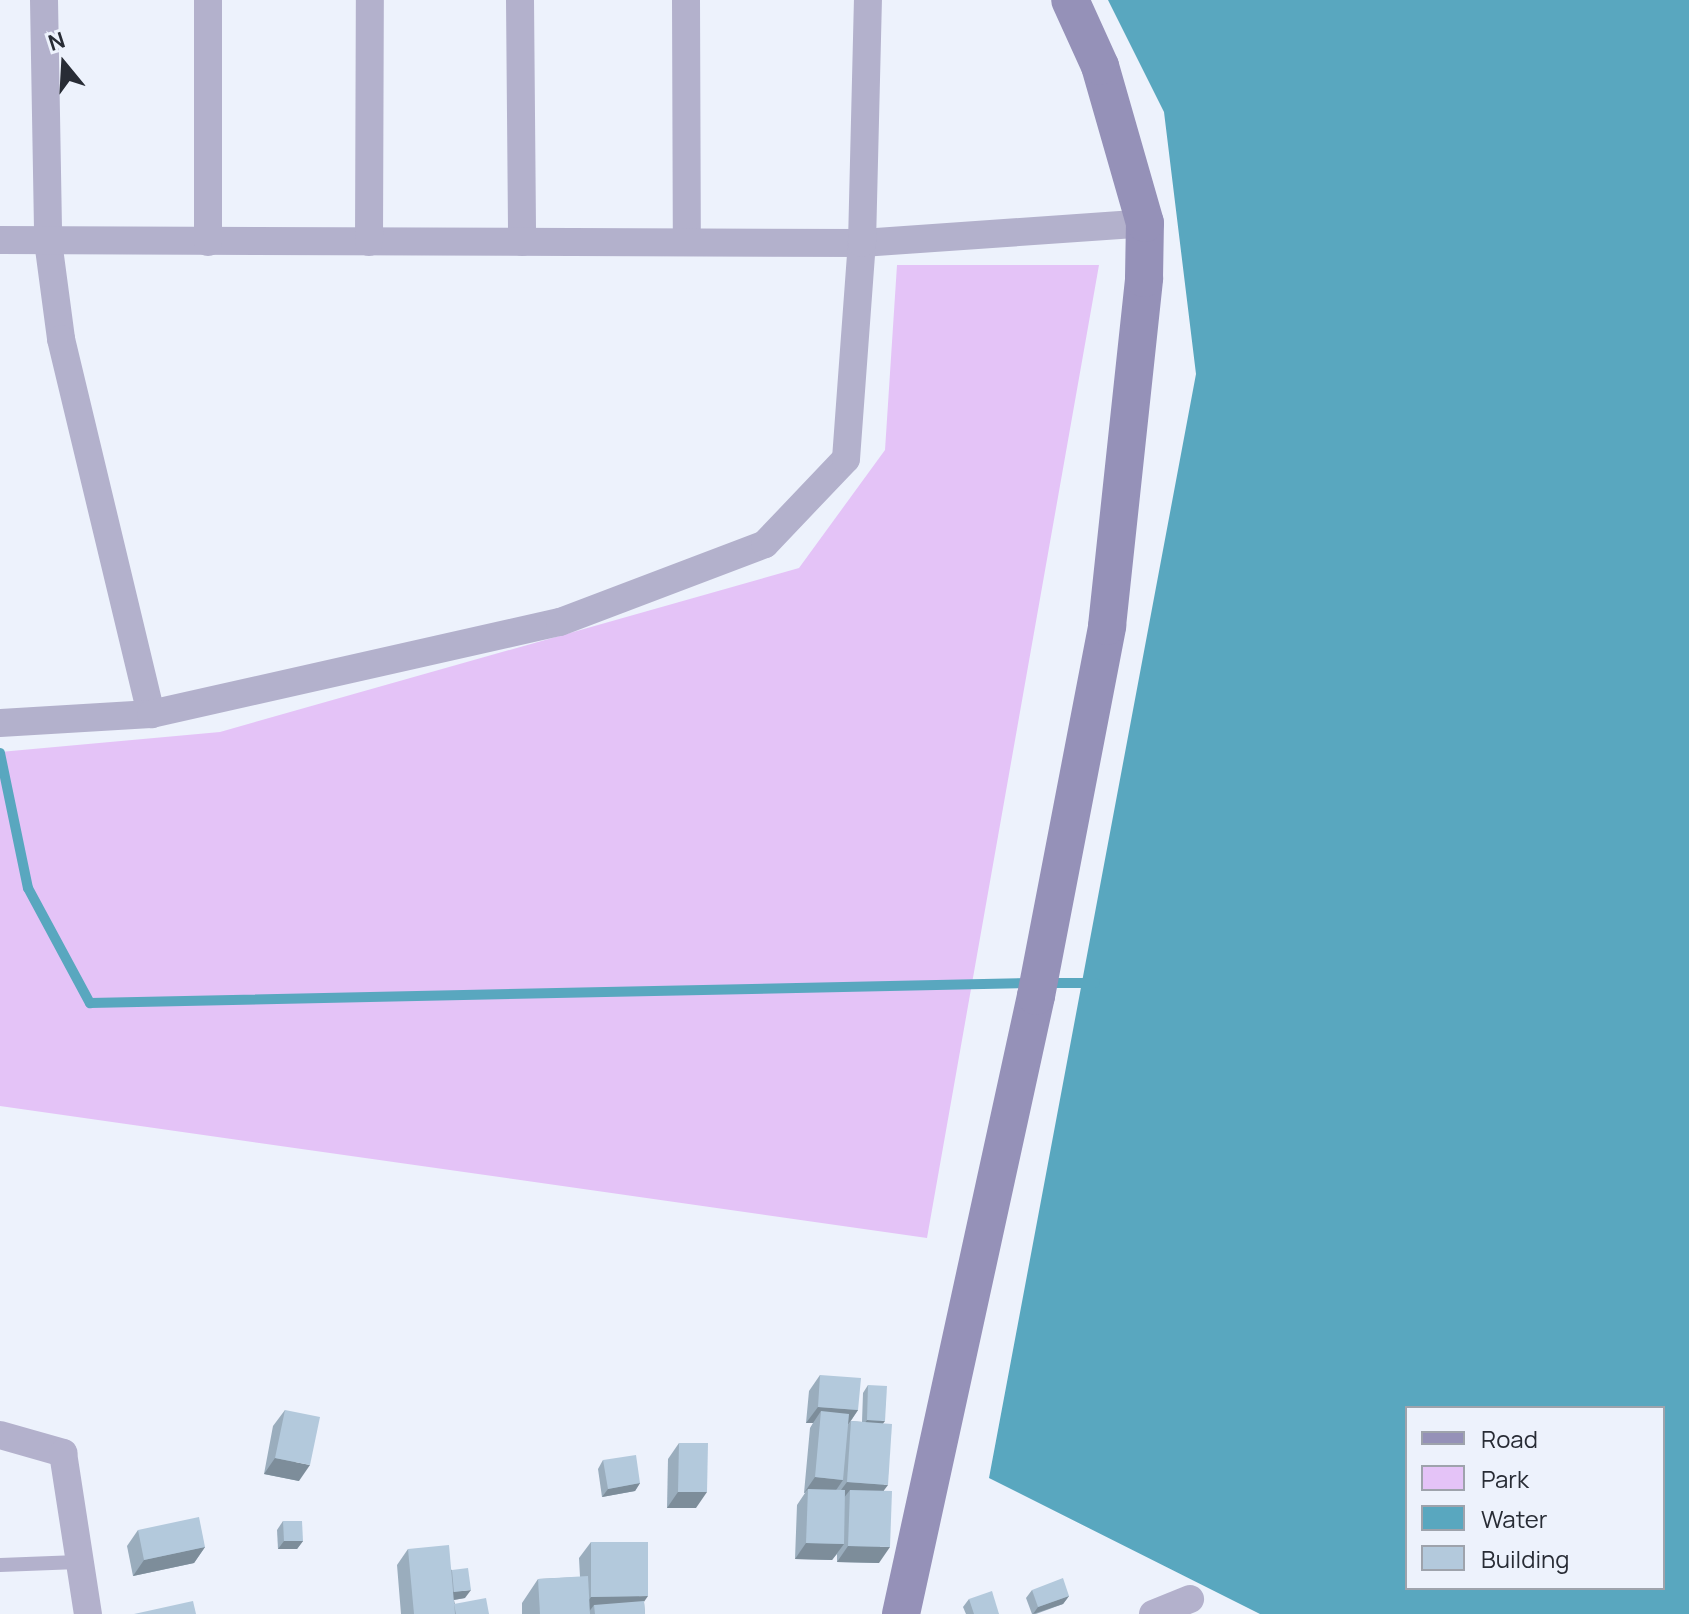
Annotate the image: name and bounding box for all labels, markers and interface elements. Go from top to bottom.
north arrow [24,24,104,104]
text: N [44,24,69,58]
legend [1405,1406,1665,1590]
text: Road [1481,1422,1538,1455]
text: Park [1481,1462,1529,1495]
text: Water [1481,1502,1548,1535]
text: Building [1481,1542,1569,1575]

